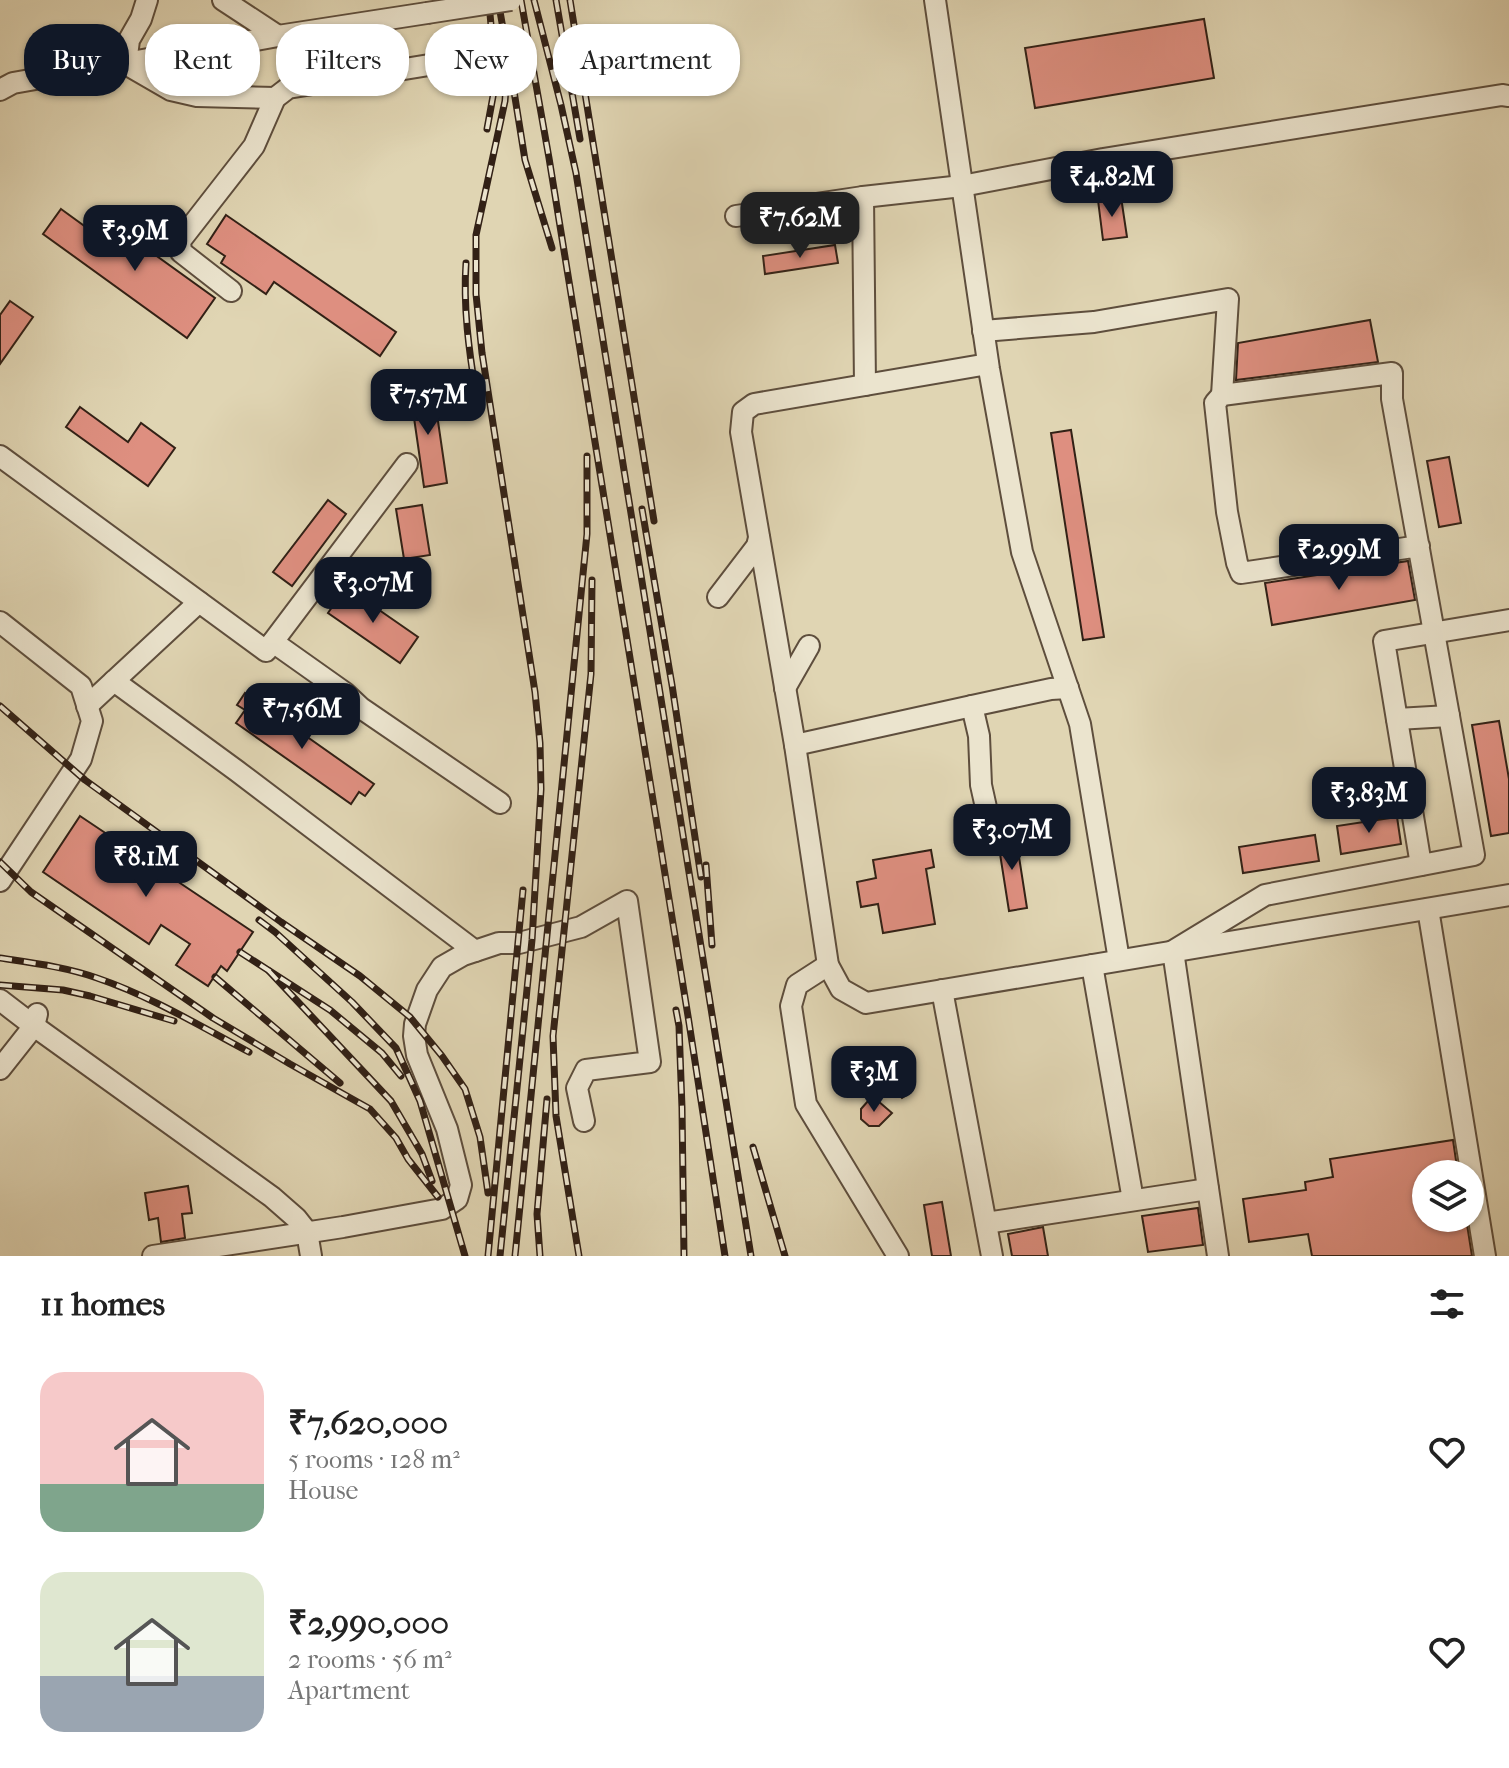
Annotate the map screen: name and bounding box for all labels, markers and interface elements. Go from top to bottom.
chip: Buy [24,24,129,96]
chip: Rent [145,24,260,96]
chip: Filters [276,24,409,96]
chip: New [425,24,537,96]
chip: Apartment [553,24,740,96]
pin: ₹4.82M [1047,151,1177,219]
text: ₹4.82M [1069,161,1155,192]
pin: ₹7.62M [735,192,865,260]
text: ₹7.62M [758,202,842,233]
pin: ₹3.9M [79,205,191,273]
text: ₹3.9M [101,215,169,246]
pin: ₹7.57M [363,369,493,437]
text: ₹7.57M [389,379,467,410]
pin: ₹2.99M [1274,524,1404,592]
text: ₹2.99M [1297,534,1381,565]
pin: ₹3.07M [308,557,438,625]
text: ₹3.07M [332,567,414,598]
pin: ₹7.56M [237,683,367,751]
text: ₹7.56M [262,693,342,724]
pin: ₹3.83M [1304,767,1434,835]
text: ₹3.83M [1330,777,1408,808]
pin: ₹3.07M [947,804,1077,872]
text: ₹3.07M [971,814,1053,845]
pin: ₹8.1M [90,831,202,899]
text: ₹8.1M [113,841,179,872]
pin: ₹3M [835,1046,913,1114]
text: ₹3M [849,1056,899,1087]
map controls [1412,1160,1484,1232]
button: layers [1412,1160,1484,1232]
icon: filters [1425,1282,1469,1326]
text: 11 homes [40,1284,165,1324]
text: ₹7,620,000 [288,1403,448,1443]
icon: home [104,1404,200,1500]
icon: heart [1425,1430,1469,1474]
text: 5 rooms · 128 m² [288,1444,460,1475]
text: House [288,1475,358,1506]
text: ₹2,990,000 [288,1603,449,1643]
icon: home [104,1604,200,1700]
icon: heart [1425,1630,1469,1674]
text: 2 rooms · 56 m² [288,1644,452,1675]
text: Apartment [288,1675,410,1706]

